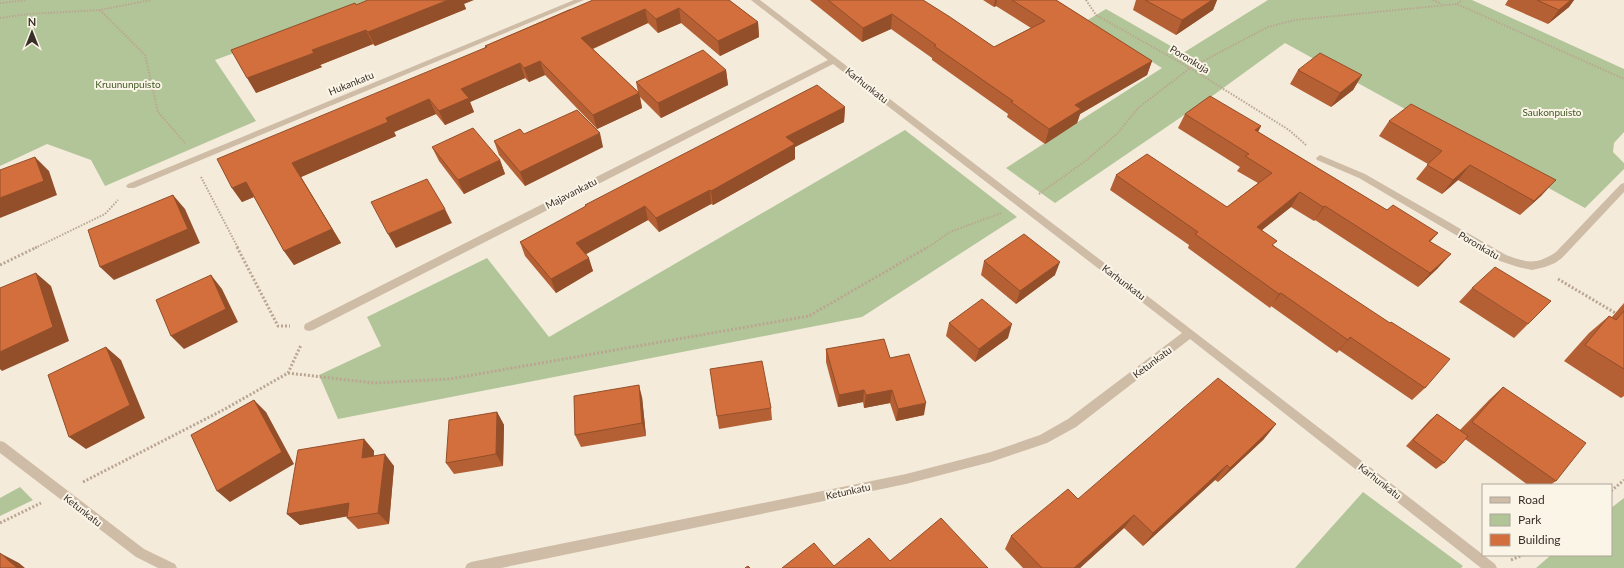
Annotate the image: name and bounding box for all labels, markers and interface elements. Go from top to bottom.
north arrow [12,12,52,52]
text: N [28,15,36,28]
street label: Poronkuja [1168,42,1212,76]
street label: Karhunkatu [843,65,891,105]
street label: Hukankatu [327,68,375,98]
park label: Kruununpuisto [95,78,161,90]
park label: Saukonpuisto [1522,106,1582,118]
street label: Majavankatu [543,175,599,211]
street label: Poronkatu [1456,228,1502,262]
street label: Karhunkatu [1100,262,1148,302]
street label: Ketunkatu [1130,344,1174,380]
street label: Karhunkatu [1356,461,1404,501]
street label: Ketunkatu [825,480,871,502]
legend [1482,484,1612,556]
street label: Ketunkatu [61,491,105,529]
text: Road [1518,492,1545,507]
text: Park [1518,512,1542,527]
text: Building [1518,532,1561,547]

